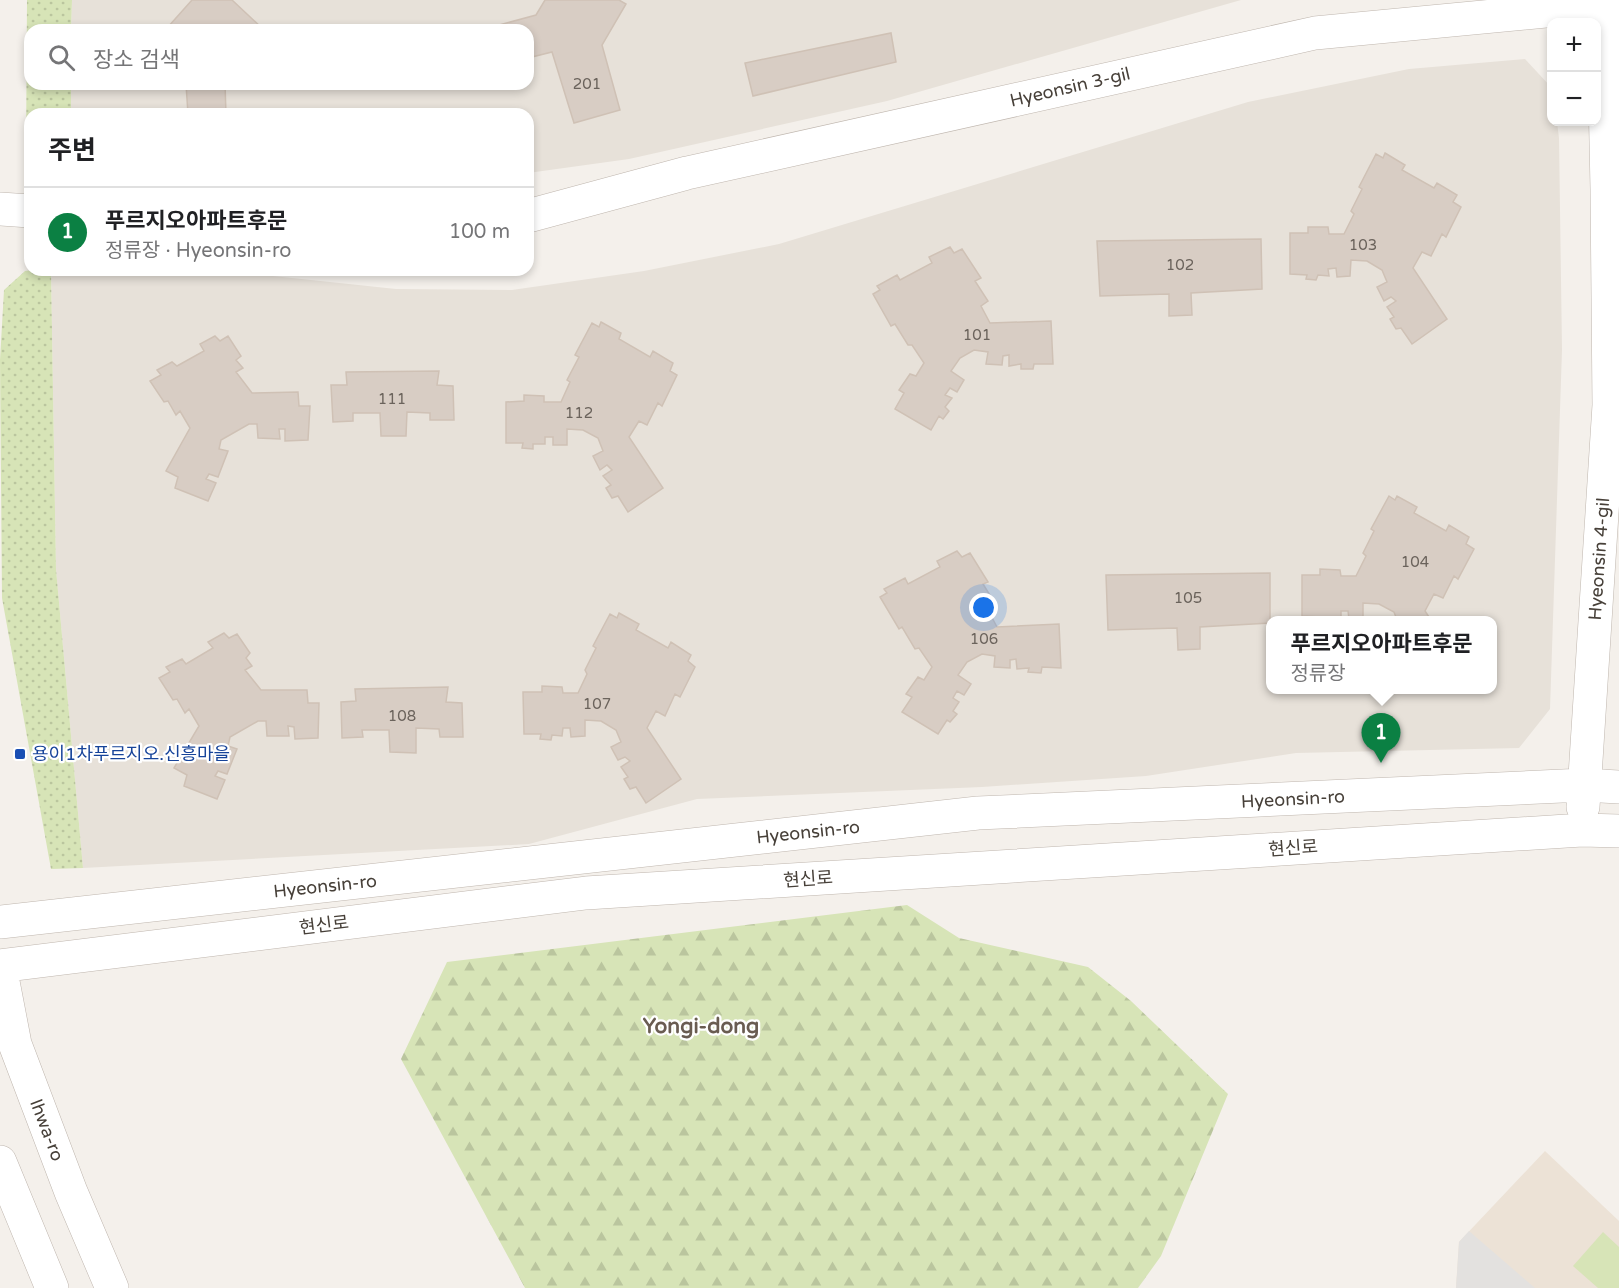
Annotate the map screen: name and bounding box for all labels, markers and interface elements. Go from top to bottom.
map controls [1547,18,1601,126]
button: + [1547,18,1601,72]
search box [24,24,534,90]
icon: search [45,41,78,74]
text: 장소 검색 [93,47,180,73]
street label: Hyeonsin 3-gil [1008,62,1132,112]
button: − [1547,72,1601,126]
house number: 201 [573,75,601,93]
text: 주변 [48,135,96,166]
text: 푸르지오아파트후문 [105,208,287,234]
text: 1 [61,220,74,244]
text: 100 m [449,220,510,244]
house number: 103 [1349,236,1377,254]
text: 정류장 · Hyeonsin-ro [105,239,291,263]
house number: 102 [1166,256,1194,274]
house number: 101 [963,326,991,344]
house number: 111 [378,390,406,408]
house number: 112 [565,404,593,422]
street label: Hyeonsin 4-gil [1584,497,1614,621]
house number: 104 [1401,553,1429,571]
house number: 105 [1174,589,1202,607]
your location [969,593,998,622]
popup [1266,616,1497,694]
house number: 106 [970,630,998,648]
text: 푸르지오아파트후문 [1290,631,1473,657]
text: 정류장 [1290,662,1346,686]
house number: 107 [583,695,611,713]
house number: 108 [388,707,416,725]
pin: 1 [1362,714,1400,763]
place label: 용이1차푸르지오.신흥마을 [32,743,230,765]
marker: 용이1차푸르지오.신흥마을 [13,747,27,761]
street label: Hyeonsin-ro [1240,785,1346,813]
street label: Hyeonsin-ro [755,816,861,848]
street label: 현신로 [1267,835,1319,861]
street label: 현신로 [782,866,834,892]
street label: Hyeonsin-ro [272,870,378,902]
street label: 현신로 [298,911,350,939]
district label: Yongi-dong [643,1014,759,1039]
street label: Ihwa-ro [25,1096,69,1164]

